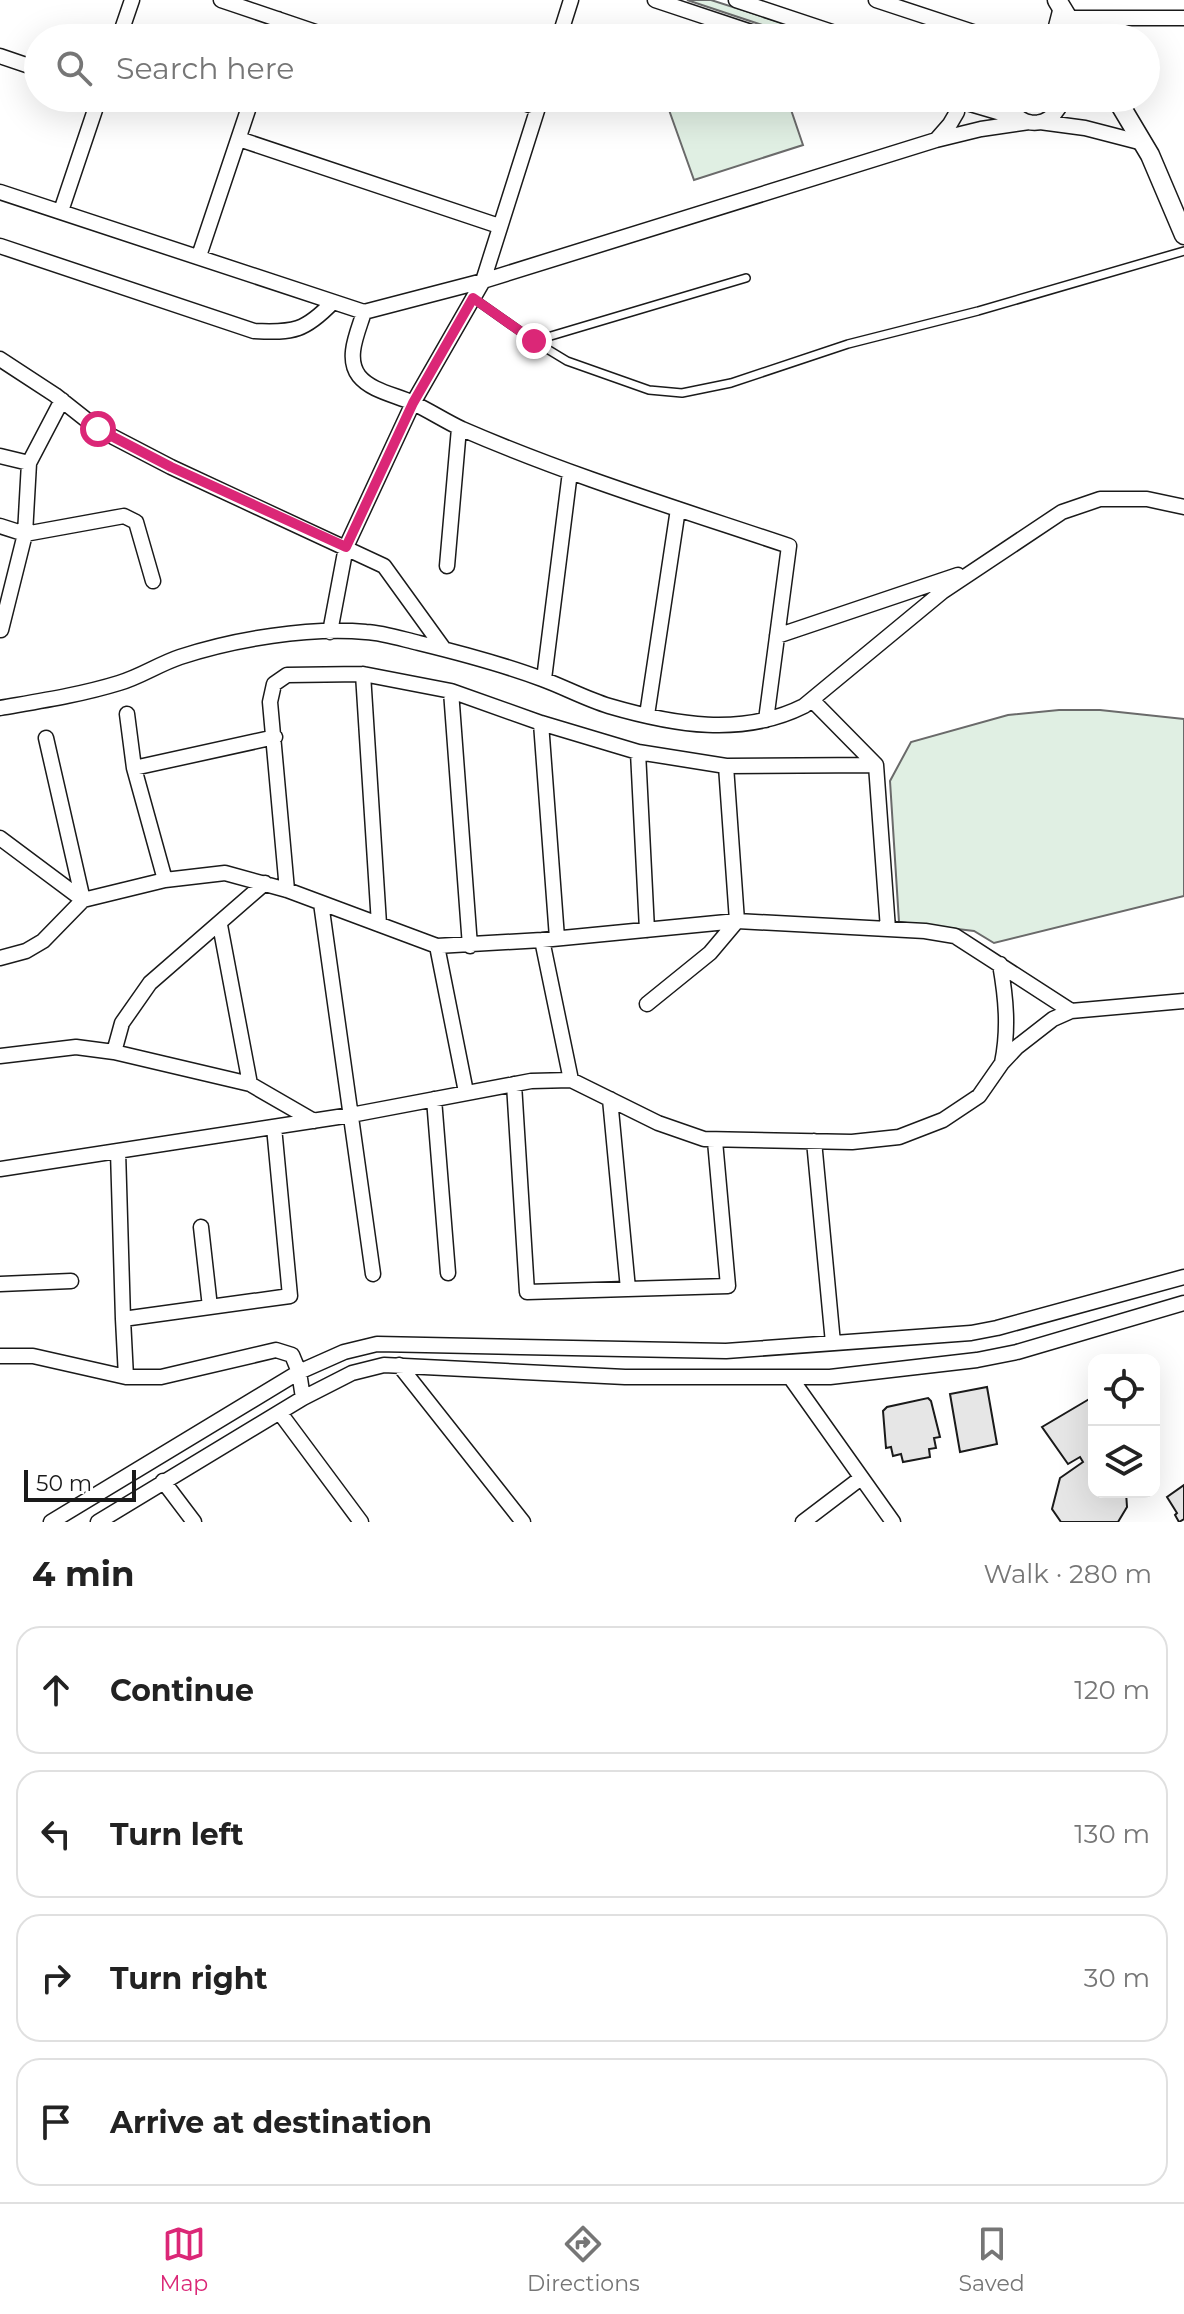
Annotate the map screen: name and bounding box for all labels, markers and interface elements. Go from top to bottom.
search box [24,24,1160,112]
icon: search [52,46,96,90]
text: Search here [116,50,294,87]
route end [516,323,552,359]
route start [80,411,116,447]
map controls [1088,1354,1160,1498]
button: locate [1088,1354,1160,1426]
button: layers [1088,1426,1160,1498]
scale bar [24,1466,136,1502]
text: 50 m [36,1470,92,1497]
text: 4 min [32,1553,134,1595]
text: Walk · 280 m [984,1558,1152,1590]
icon: ahead [34,1668,78,1712]
text: Continue [110,1672,254,1709]
text: 120 m [1074,1674,1150,1706]
icon: left [34,1812,78,1856]
text: Turn left [110,1816,243,1853]
text: 130 m [1074,1818,1150,1850]
icon: right [34,1956,78,2000]
text: Turn right [110,1960,267,1997]
text: 30 m [1084,1962,1150,1994]
icon: arrive [34,2100,78,2144]
text: Arrive at destination [110,2104,432,2141]
tab: Map [159,2222,208,2297]
tab: Directions [527,2222,640,2297]
tab: Saved [959,2222,1025,2297]

